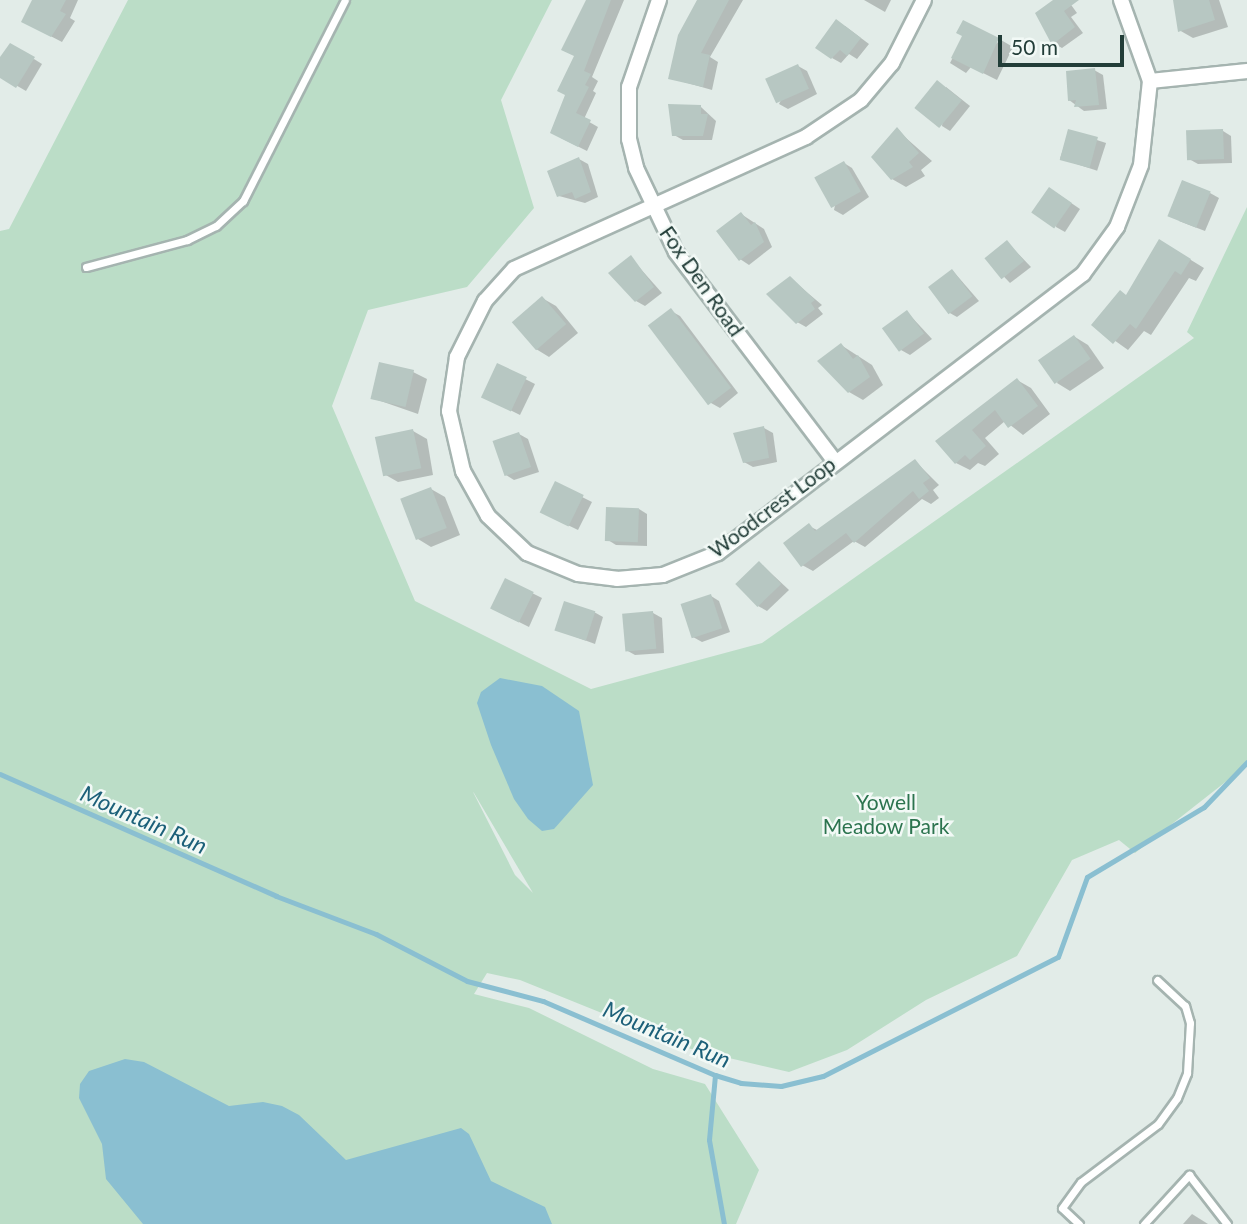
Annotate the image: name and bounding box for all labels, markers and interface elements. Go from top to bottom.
scale bar [1002,21,1128,65]
text: 50 m [1011,34,1058,59]
street label: Fox Den Road [655,221,749,341]
street label: Woodcrest Loop [704,451,840,563]
water label: Mountain Run [76,779,212,859]
park label: Yowell Meadow Park [822,789,950,839]
water label: Mountain Run [599,995,735,1073]

